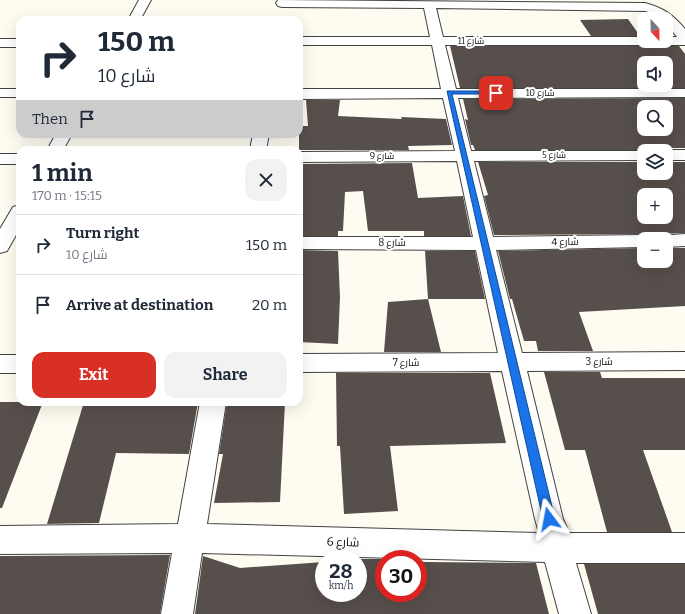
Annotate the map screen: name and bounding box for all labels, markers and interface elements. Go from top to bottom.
north arrow [637,12,673,48]
map controls [637,12,673,268]
text: 150 m [98,25,175,58]
icon: right [32,32,84,84]
street label: شارع 11 [458,36,484,47]
button: sound [637,56,673,92]
text: شارع 10 [98,65,155,87]
pin [479,76,513,110]
icon: arrive [485,82,507,104]
street label: شارع 10 [526,88,554,99]
button: search [637,100,673,136]
icon: arrive [76,108,98,130]
text: Then [32,110,68,128]
button: layers [637,144,673,180]
street label: شارع 5 [542,150,566,161]
street label: شارع 9 [370,151,394,162]
text: 1 min [32,159,93,187]
button: close [245,159,287,201]
text: 170 m · 15:15 [32,188,102,203]
button: + [637,188,673,224]
text: Turn right [66,224,139,242]
button: − [637,232,673,268]
icon: right [32,234,54,256]
text: 150 m [246,236,287,254]
street label: شارع 4 [551,236,579,248]
street label: شارع 8 [378,237,406,249]
text: شارع 10 [66,247,107,262]
icon: arrive [32,294,54,316]
text: Arrive at destination [66,296,213,314]
text: 20 m [252,296,287,314]
button: Exit [32,352,156,398]
button: Share [164,352,287,398]
street label: شارع 3 [585,356,613,368]
street label: شارع 7 [393,357,419,369]
position arrow [528,498,570,540]
street label: شارع 6 [326,534,360,551]
speed limit sign: 30 [375,550,427,602]
text: 28 [329,559,353,583]
text: km/h [329,580,353,592]

